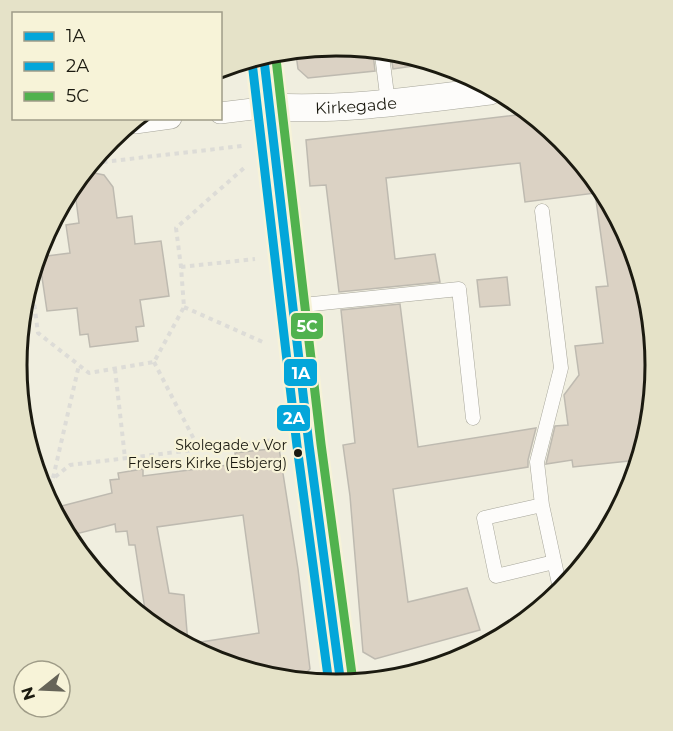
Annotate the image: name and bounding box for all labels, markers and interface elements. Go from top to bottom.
legend [12,12,222,120]
text: 1A [66,25,85,47]
text: 2A [66,55,89,77]
text: 5C [66,85,89,107]
street label: Kirkegade [315,93,398,117]
line badge: 5C [290,312,324,340]
text: 5C [296,317,318,336]
line badge: 1A [283,358,318,387]
text: 1A [292,364,311,383]
line badge: 2A [276,404,311,432]
text: 2A [283,409,306,428]
place label: Skolegade v Vor Frelsers Kirke (Esbjerg) [128,436,287,472]
marker: Skolegade v Vor Frelsers Kirke (Esbjerg) [292,447,304,459]
north arrow [12,659,72,719]
text: N [17,684,39,703]

